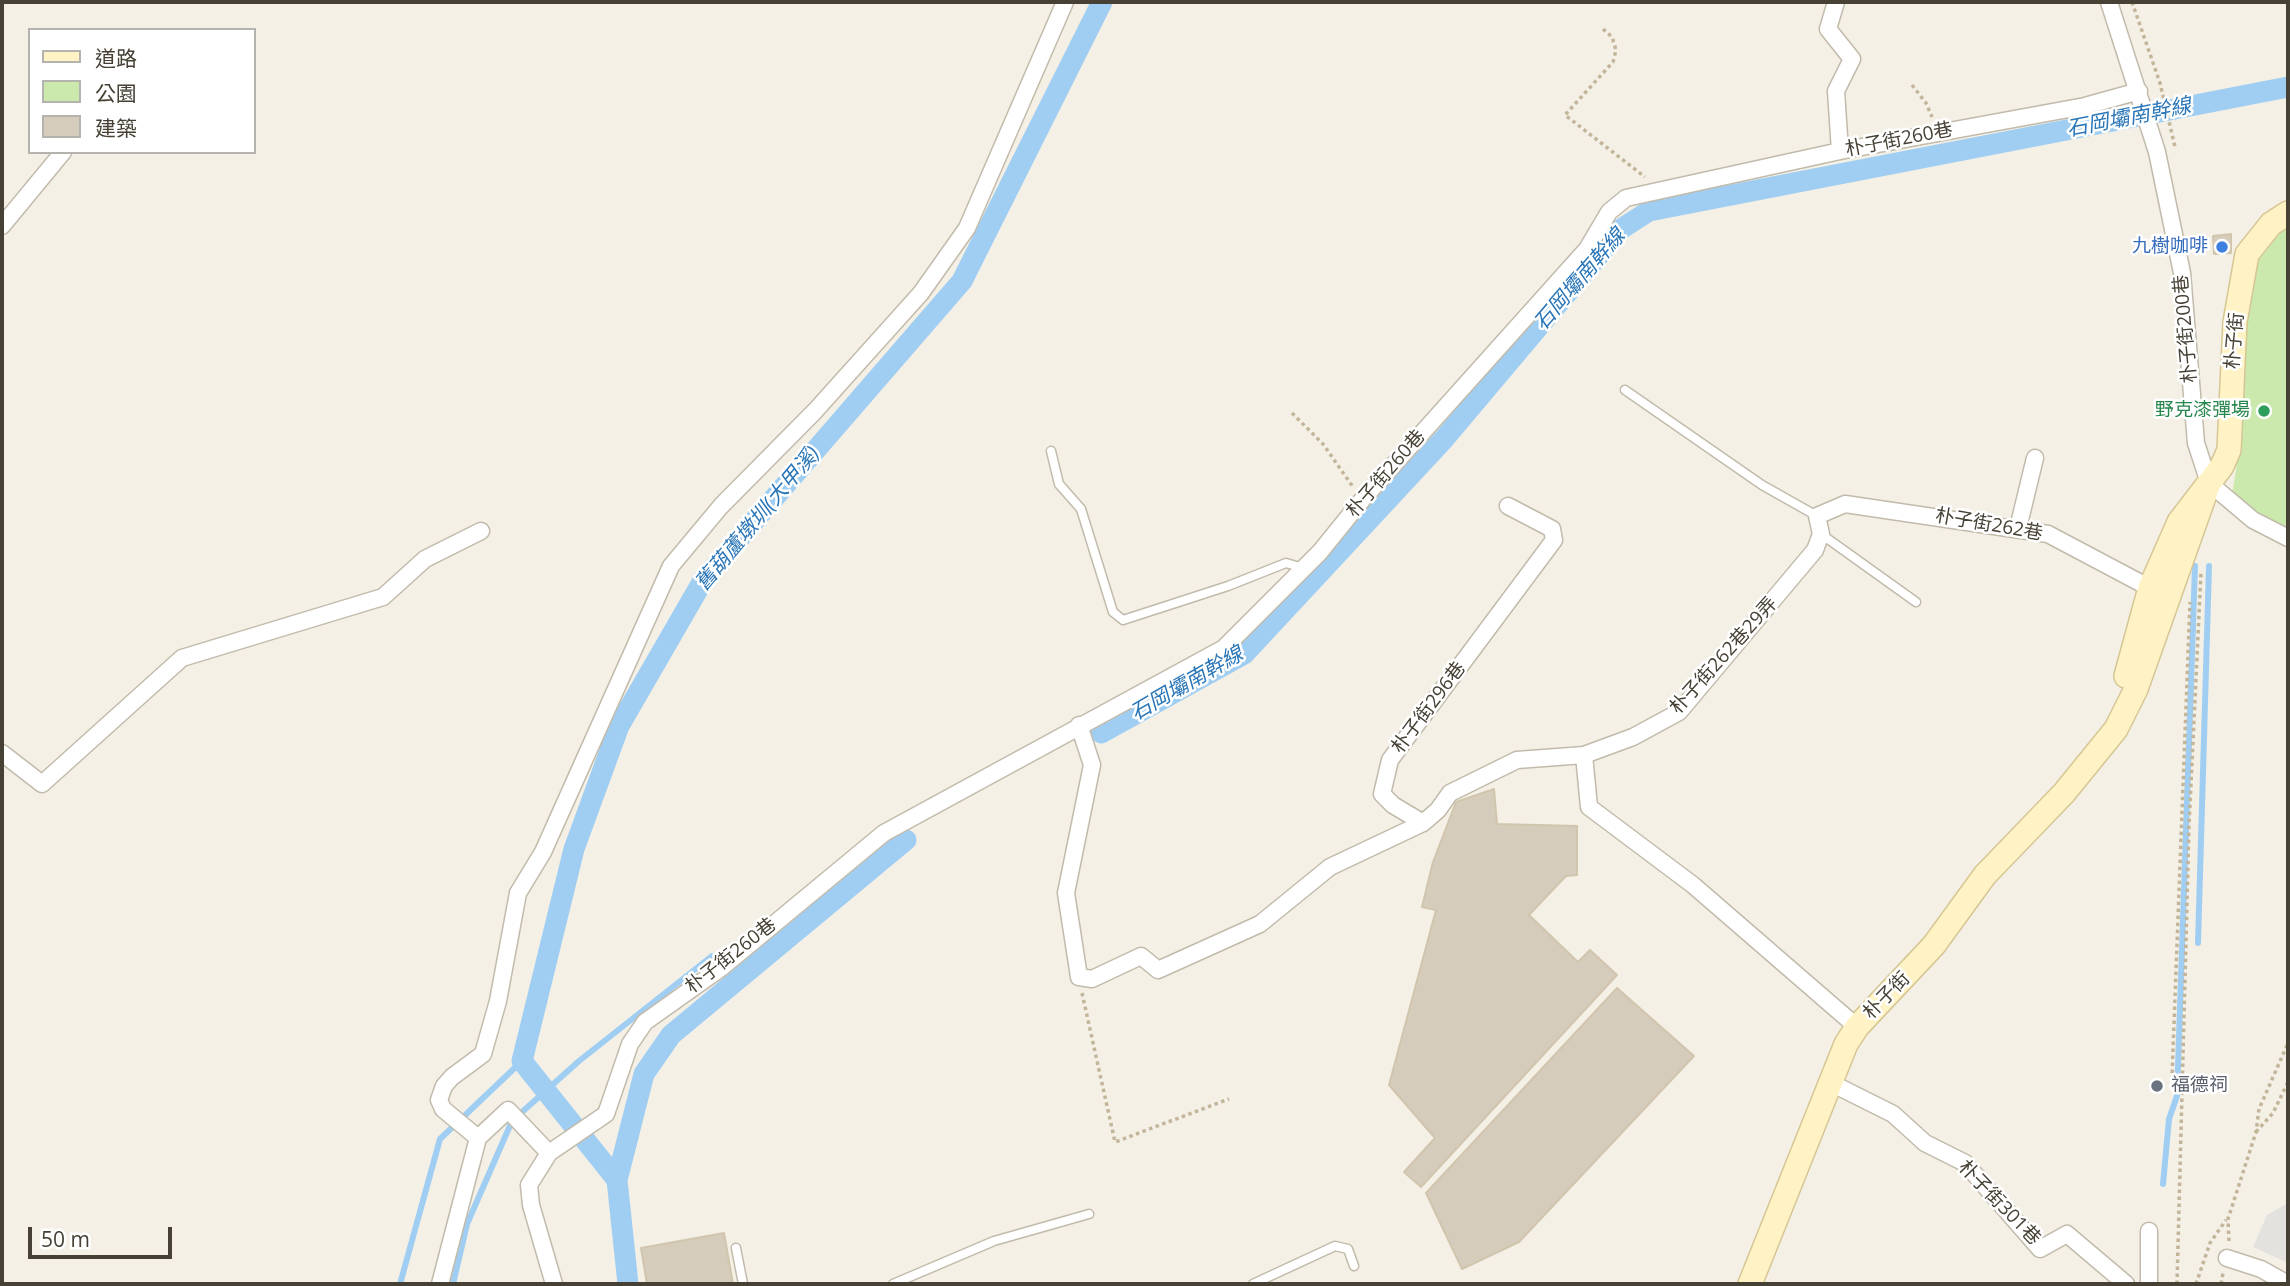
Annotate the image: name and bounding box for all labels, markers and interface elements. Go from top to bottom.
legend [28,28,256,154]
text: 道路 [95,44,137,72]
text: 公園 [95,79,137,107]
water label: 石岡壩南幹線 [2065,94,2193,142]
text: 建築 [95,114,137,142]
street label: 朴子街260巷 [1844,118,1954,162]
water label: 石岡壩南幹線 [1529,224,1631,336]
place label: 九樹咖啡 [2132,236,2208,258]
marker: 九樹咖啡 [2214,239,2230,255]
street label: 朴子街200巷 [2170,274,2202,384]
street label: 朴子街 [2221,312,2249,370]
place label: 野克漆彈場 [2155,400,2250,422]
marker: 野克漆彈場 [2256,403,2272,419]
street label: 朴子街260巷 [1342,426,1430,522]
water label: 舊葫蘆墩圳(大甲溪) [691,442,825,596]
street label: 朴子街262巷 [1934,504,2044,546]
street label: 朴子街262巷29弄 [1666,593,1782,719]
water label: 石岡壩南幹線 [1126,642,1248,726]
street label: 朴子街296巷 [1387,658,1471,758]
street label: 朴子街260巷 [681,914,781,998]
street label: 朴子街 [1859,968,1915,1024]
place label: 福德祠 [2171,1075,2228,1097]
marker: 福德祠 [2149,1078,2165,1094]
street label: 朴子街301巷 [1953,1156,2045,1250]
scale bar [32,1212,175,1256]
text: 50 m [41,1225,90,1253]

